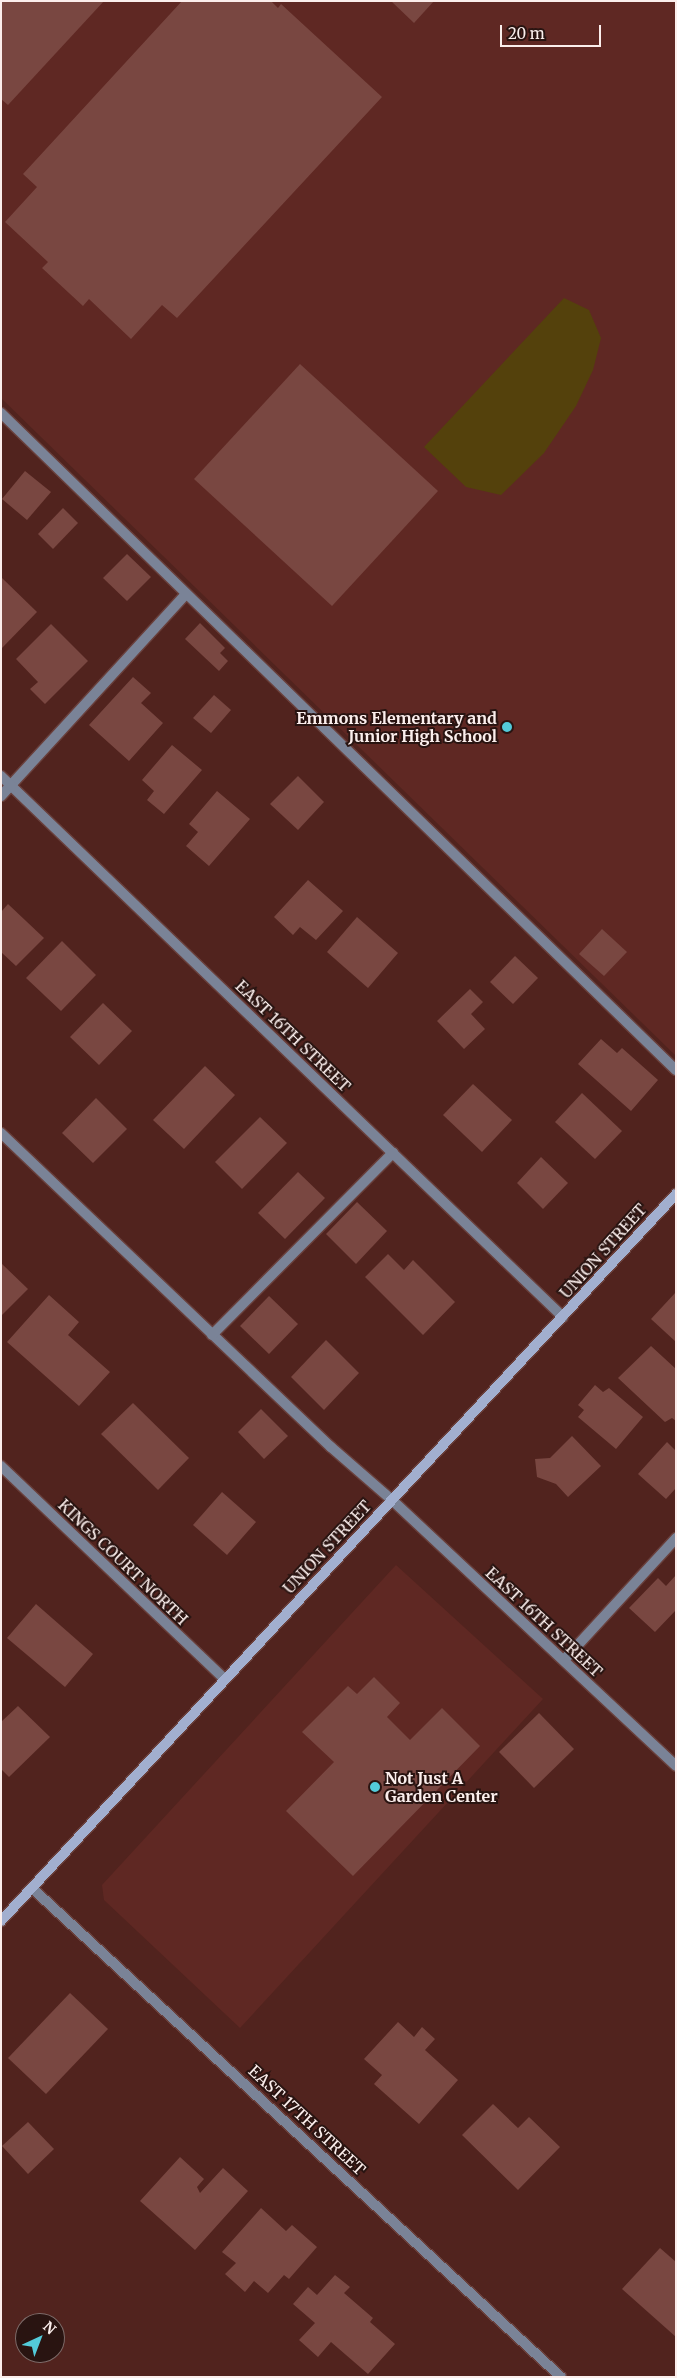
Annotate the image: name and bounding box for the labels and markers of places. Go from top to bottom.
place label: Emmons Elementary and Junior High School [296,708,497,746]
marker: Emmons Elementary and Junior High School [501,721,513,733]
place label: Not Just A Garden Center [385,1768,498,1806]
marker: Not Just A Garden Center [369,1781,381,1793]

